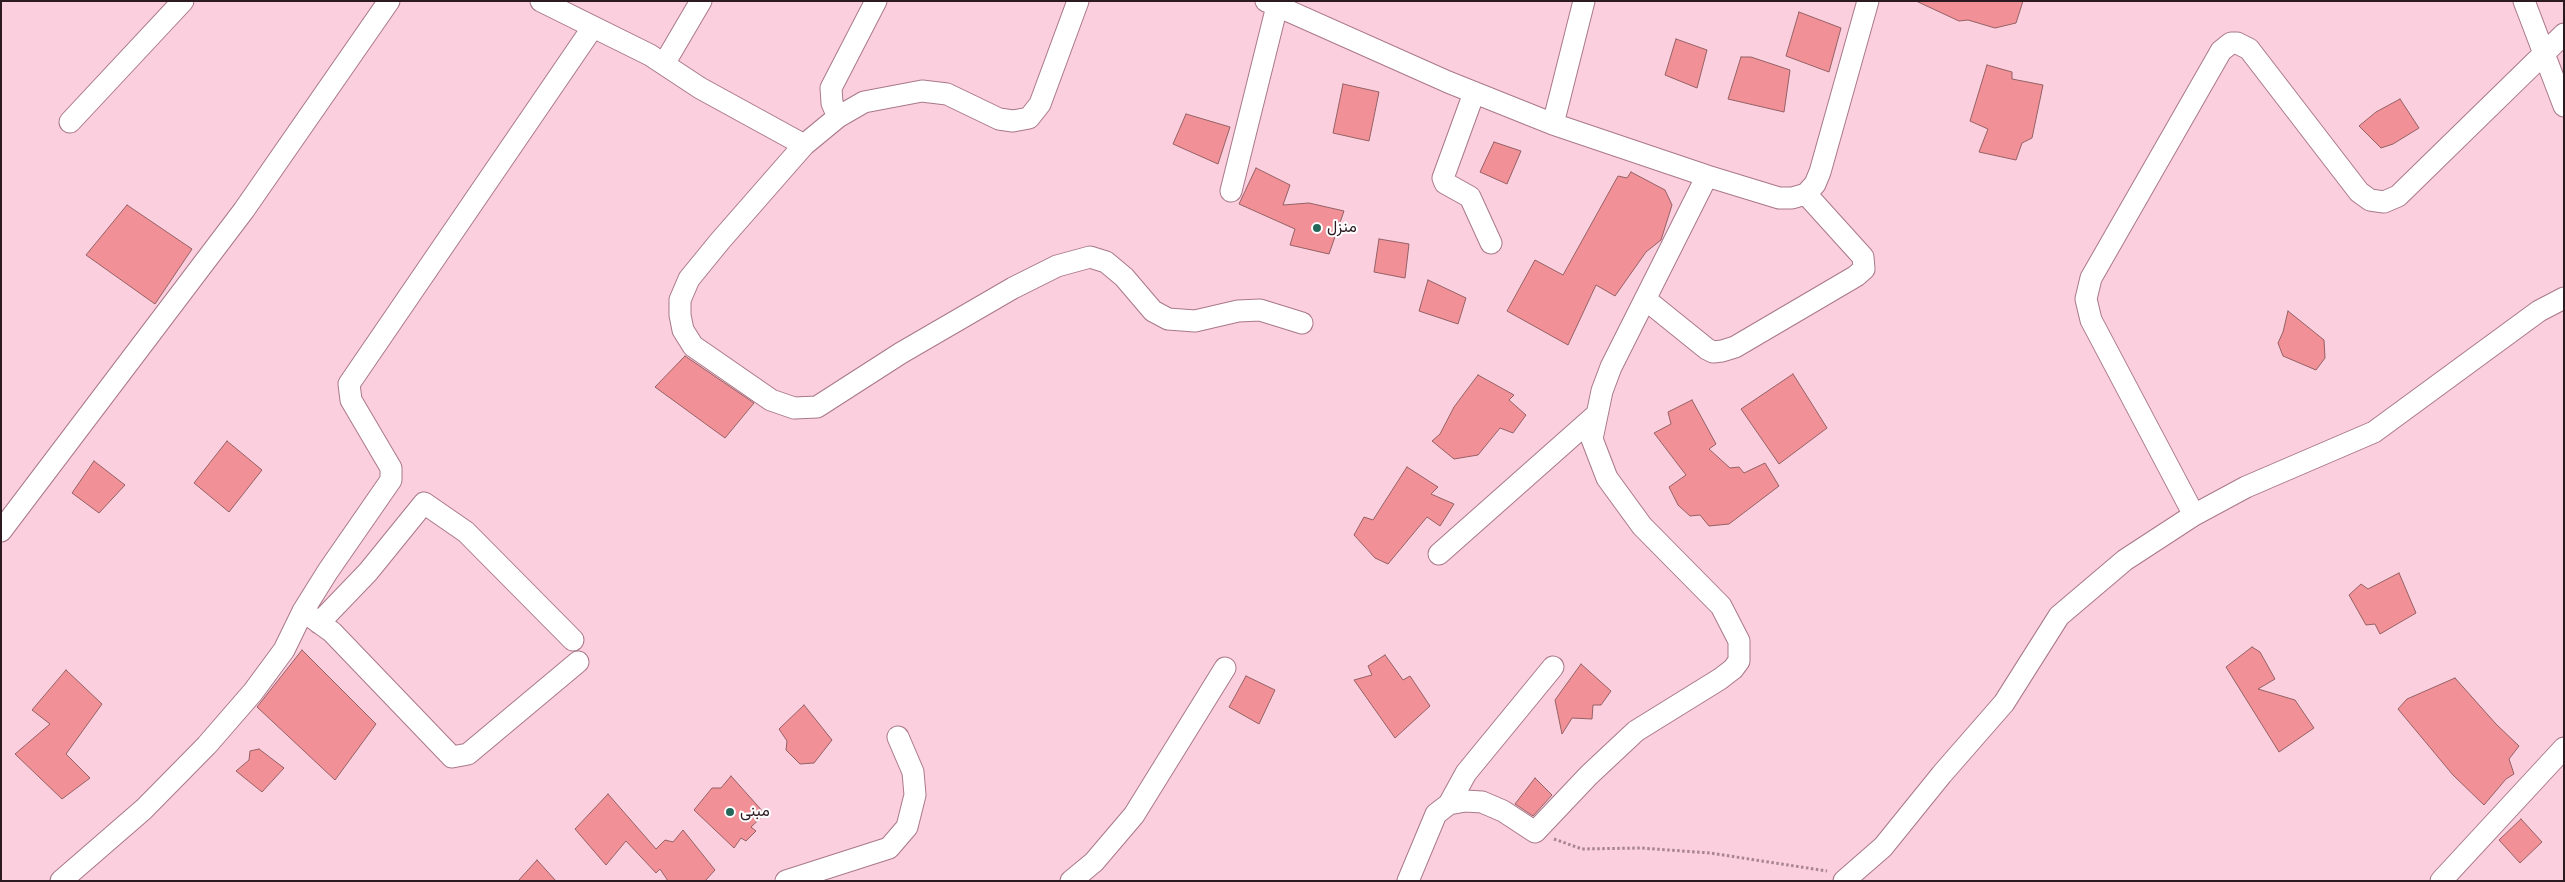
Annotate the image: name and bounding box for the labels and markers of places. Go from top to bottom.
place label: منزل [1327,218,1357,238]
marker: منزل [1311,222,1323,234]
place label: مبنى [740,802,770,822]
marker: مبنى [724,806,736,818]

